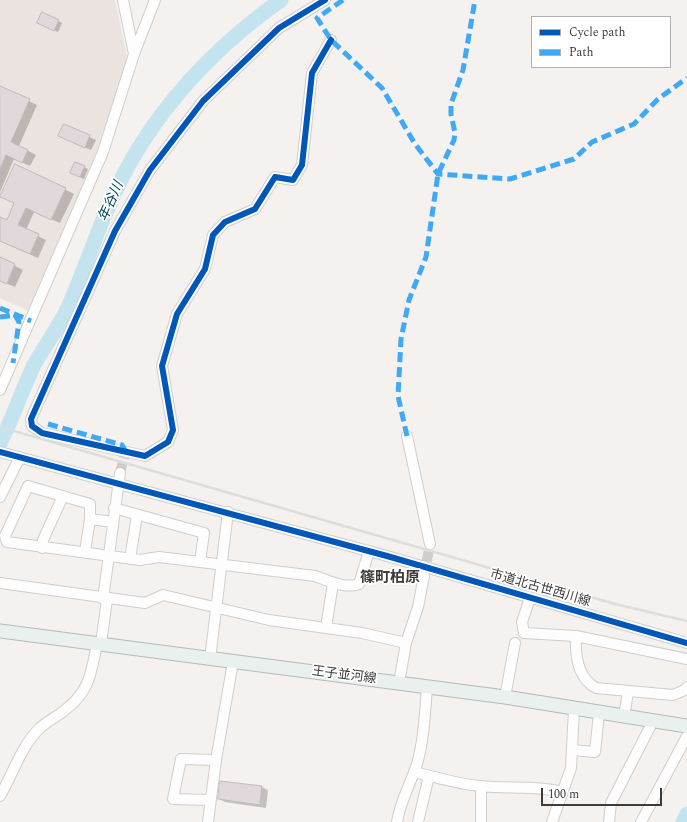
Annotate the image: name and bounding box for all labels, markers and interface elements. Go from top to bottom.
legend [531,16,671,68]
text: Cycle path [569,23,626,42]
text: Path [569,43,594,62]
water label: 年谷川 [96,179,128,225]
street label: 市道北古世西川線 [488,567,592,611]
district label: 篠町柏原 [360,570,420,588]
street label: 王子並河線 [311,664,377,688]
scale bar [543,780,664,806]
text: 100 m [548,785,579,804]

